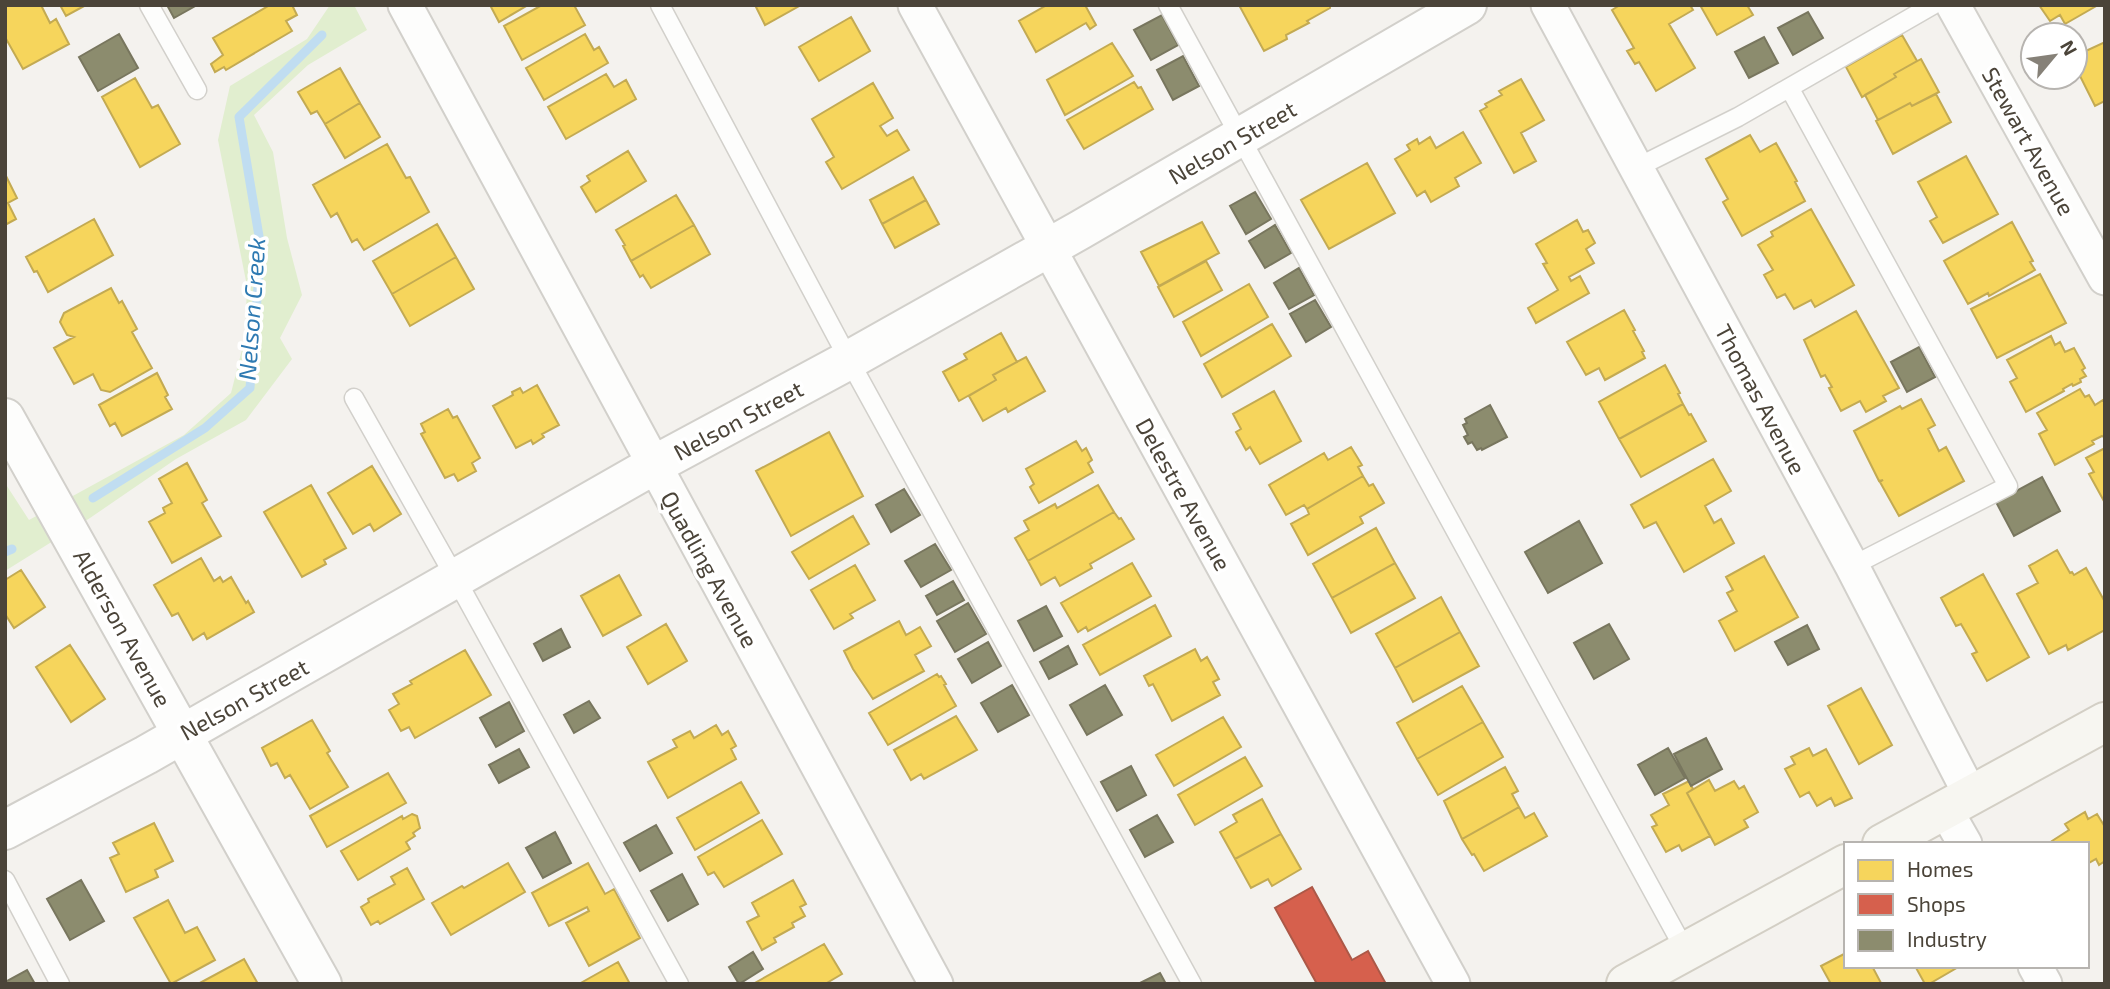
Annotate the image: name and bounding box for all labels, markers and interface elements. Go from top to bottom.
north arrow [2019,21,2089,91]
text: N [2056,36,2083,59]
street label: Stewart Avenue [1977,62,2081,220]
street label: Nelson Street [1163,94,1301,190]
water label: Nelson Creek [232,237,270,381]
street label: Thomas Avenue [1710,319,1812,479]
street label: Nelson Street [668,374,808,466]
street label: Delestre Avenue [1131,413,1237,575]
street label: Quadling Avenue [655,486,765,652]
street label: Alderson Avenue [68,544,178,712]
street label: Nelson Street [175,652,313,746]
legend [1844,842,2089,968]
text: Homes [1907,856,1973,881]
text: Shops [1907,891,1966,916]
text: Industry [1907,926,1987,951]

